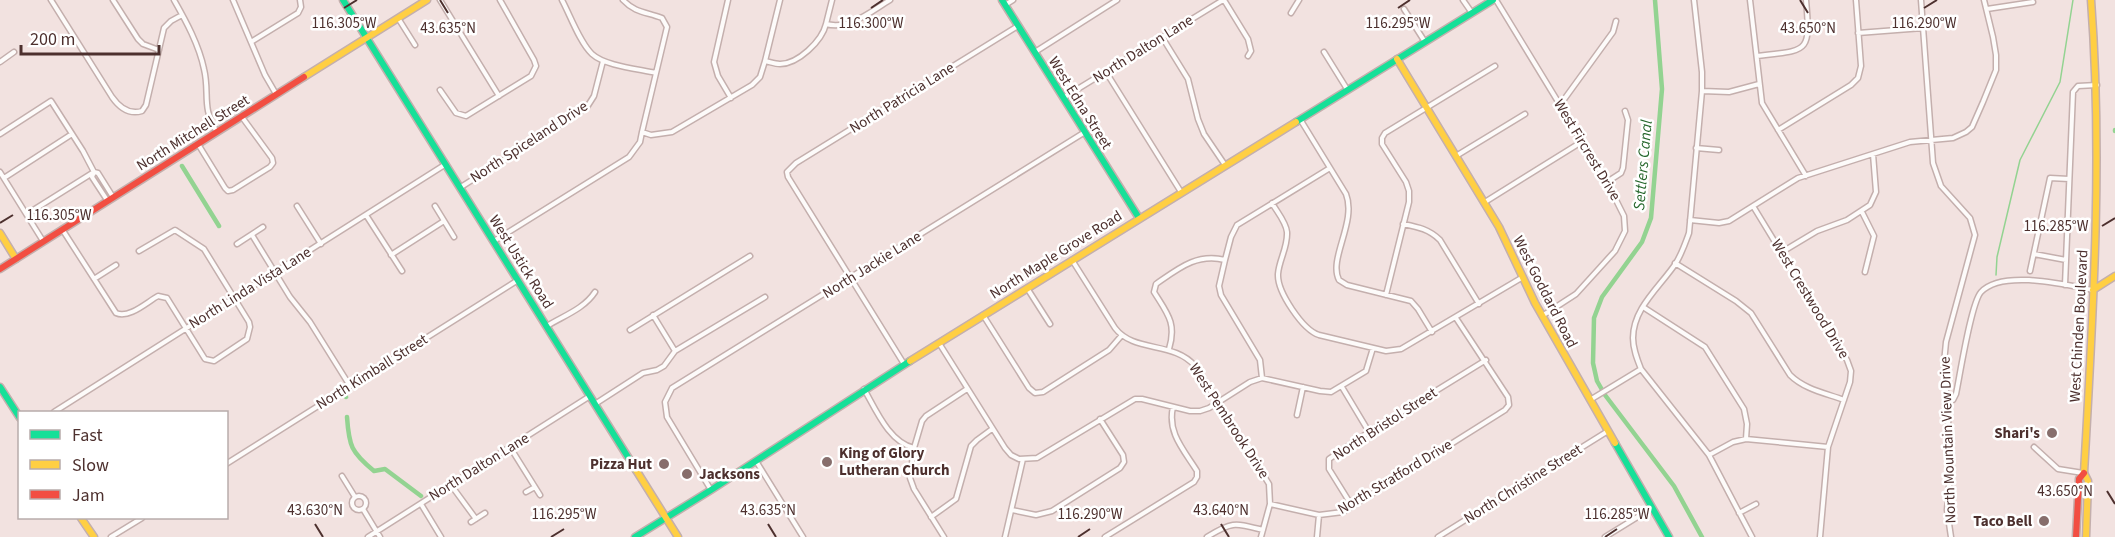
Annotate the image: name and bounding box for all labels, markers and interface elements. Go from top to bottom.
street label: North Dalton Lane [1089,10,1197,88]
text: 116.305°W [311,13,377,34]
text: 116.300°W [838,13,904,34]
text: 116.295°W [1365,13,1431,34]
text: 116.290°W [1891,13,1957,34]
scale bar [21,18,159,56]
text: 43.635°N [420,18,476,39]
text: 43.650°N [1780,18,1836,39]
text: 200 m [30,27,75,52]
street label: West Edna Street [1043,53,1117,153]
street label: North Patricia Lane [846,57,958,139]
street label: North Mitchell Street [133,90,253,176]
street label: West Fircrest Drive [1548,95,1626,205]
street label: North Spiceland Drive [466,96,592,188]
water label: Settlers Canal [1628,119,1658,211]
text: 116.305°W [26,205,92,226]
street label: North Maple Grove Road [986,206,1126,304]
street label: West Ustick Road [484,211,558,313]
text: 116.285°W [2023,216,2089,237]
street label: North Jackie Lane [819,226,925,304]
street label: West Goddard Road [1508,232,1582,352]
street label: West Crestwood Drive [1766,235,1854,363]
street label: North Linda Vista Lane [185,242,315,334]
street label: West Chinden Boulevard [2065,249,2093,403]
street label: North Kimball Street [312,329,432,415]
street label: North Mountain View Drive [1935,356,1961,524]
street label: West Pembrook Drive [1184,359,1274,483]
street label: North Bristol Street [1329,382,1441,466]
legend [18,411,228,519]
text: Fast [72,423,103,448]
place label: Shari's [1994,423,2040,444]
marker: Shari's [2045,426,2059,440]
street label: North Dalton Lane [425,428,533,506]
street label: North Stratford Drive [1334,434,1456,520]
street label: North Christine Street [1460,439,1586,529]
place label: King of Glory Lutheran Church [839,443,949,481]
text: Slow [72,453,109,478]
place label: Pizza Hut [590,454,652,475]
marker: King of Glory Lutheran Church [820,455,834,469]
marker: Pizza Hut [657,457,671,471]
place label: Jacksons [699,464,760,485]
marker: Jacksons [680,467,694,481]
text: 43.650°N [2037,481,2093,502]
text: Jam [72,483,105,508]
text: 43.630°N [287,500,343,521]
text: 43.635°N [740,500,796,521]
text: 43.640°N [1193,500,1249,521]
text: 116.295°W [531,504,597,525]
text: 116.290°W [1057,504,1123,525]
text: 116.285°W [1584,504,1650,525]
place label: Taco Bell [1973,511,2033,532]
marker: Taco Bell [2037,514,2051,528]

